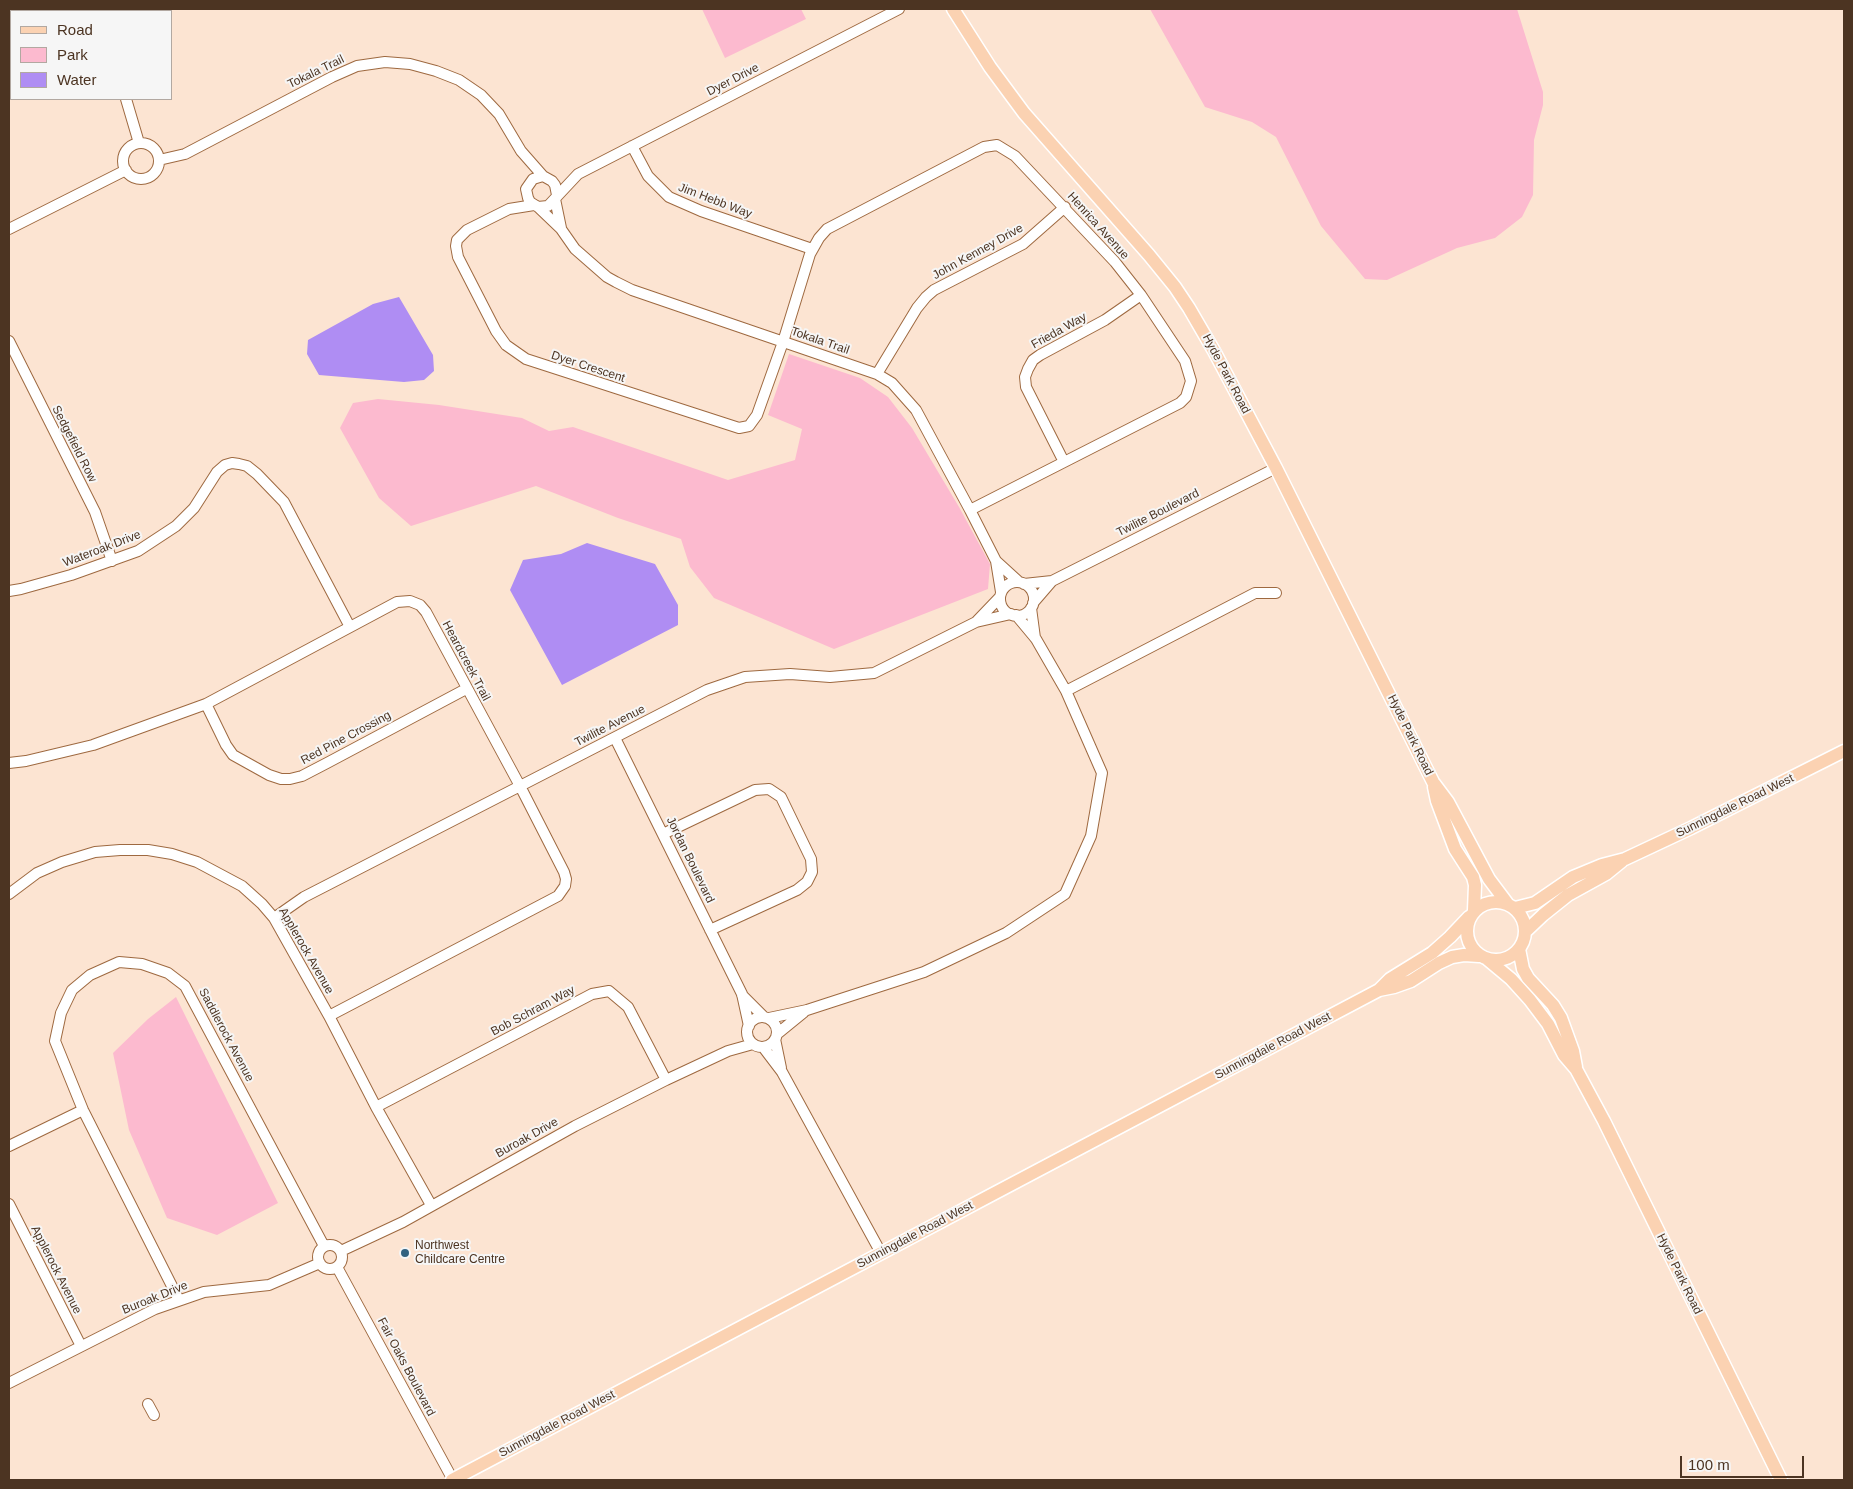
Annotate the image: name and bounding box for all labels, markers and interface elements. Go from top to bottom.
legend [10,10,172,100]
text: Road [57,21,93,38]
text: Park [57,46,88,63]
street label: Tokala Trail [285,52,347,92]
street label: Dyer Drive [704,61,762,99]
text: Water [57,71,96,88]
street label: Jim Hebb Way [676,180,754,222]
street label: Henrica Avenue [1064,190,1132,262]
street label: John Kenney Drive [930,221,1026,283]
street label: Frieda Way [1029,310,1089,352]
street label: Tokala Trail [789,324,851,358]
street label: Hyde Park Road [1199,332,1253,416]
street label: Dyer Crescent [549,348,627,386]
street label: Sedgefield Row [49,403,99,485]
street label: Twilite Boulevard [1114,486,1202,540]
street label: Wateroak Drive [61,528,143,570]
street label: Heardcreek Trail [439,619,493,703]
street label: Hyde Park Road [1384,692,1436,778]
street label: Twilite Avenue [572,702,648,750]
street label: Red Pine Crossing [298,708,394,768]
street label: Sunningdale Road West [1674,771,1796,841]
street label: Jordan Boulevard [663,815,717,905]
street label: Applerock Avenue [275,905,337,997]
street label: Bob Schram Way [489,983,577,1039]
street label: Saddlerock Avenue [195,986,257,1084]
street label: Sunningdale Road West [1213,1009,1333,1083]
street label: Buroak Drive [493,1115,561,1161]
street label: Sunningdale Road West [855,1198,975,1272]
street label: Applerock Avenue [28,1223,84,1317]
street label: Hyde Park Road [1653,1231,1705,1317]
place label: Northwest Childcare Centre [415,1239,505,1267]
marker: Northwest Childcare Centre [399,1247,411,1259]
street label: Buroak Drive [120,1278,190,1318]
street label: Fair Oaks Boulevard [374,1315,438,1419]
street label: Sunningdale Road West [497,1387,617,1461]
scale bar [1683,1446,1807,1478]
text: 100 m [1688,1456,1730,1473]

